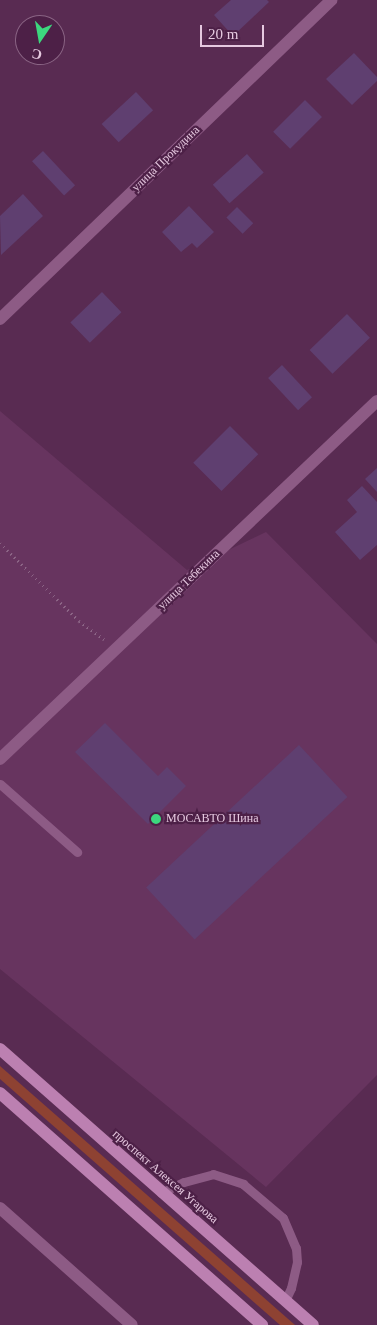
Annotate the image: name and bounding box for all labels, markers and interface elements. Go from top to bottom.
north arrow [15,15,65,65]
scale bar [202,15,266,47]
text: 20 m [208,26,238,42]
text: С [30,46,43,63]
street label: улица Прокудина [129,123,203,195]
street label: улица Тебекина [155,547,223,613]
place label: МОСАВТО Шина [166,812,259,826]
marker: МОСАВТО Шина [150,813,162,825]
street label: проспект Алексея Угарова [109,1127,221,1227]

